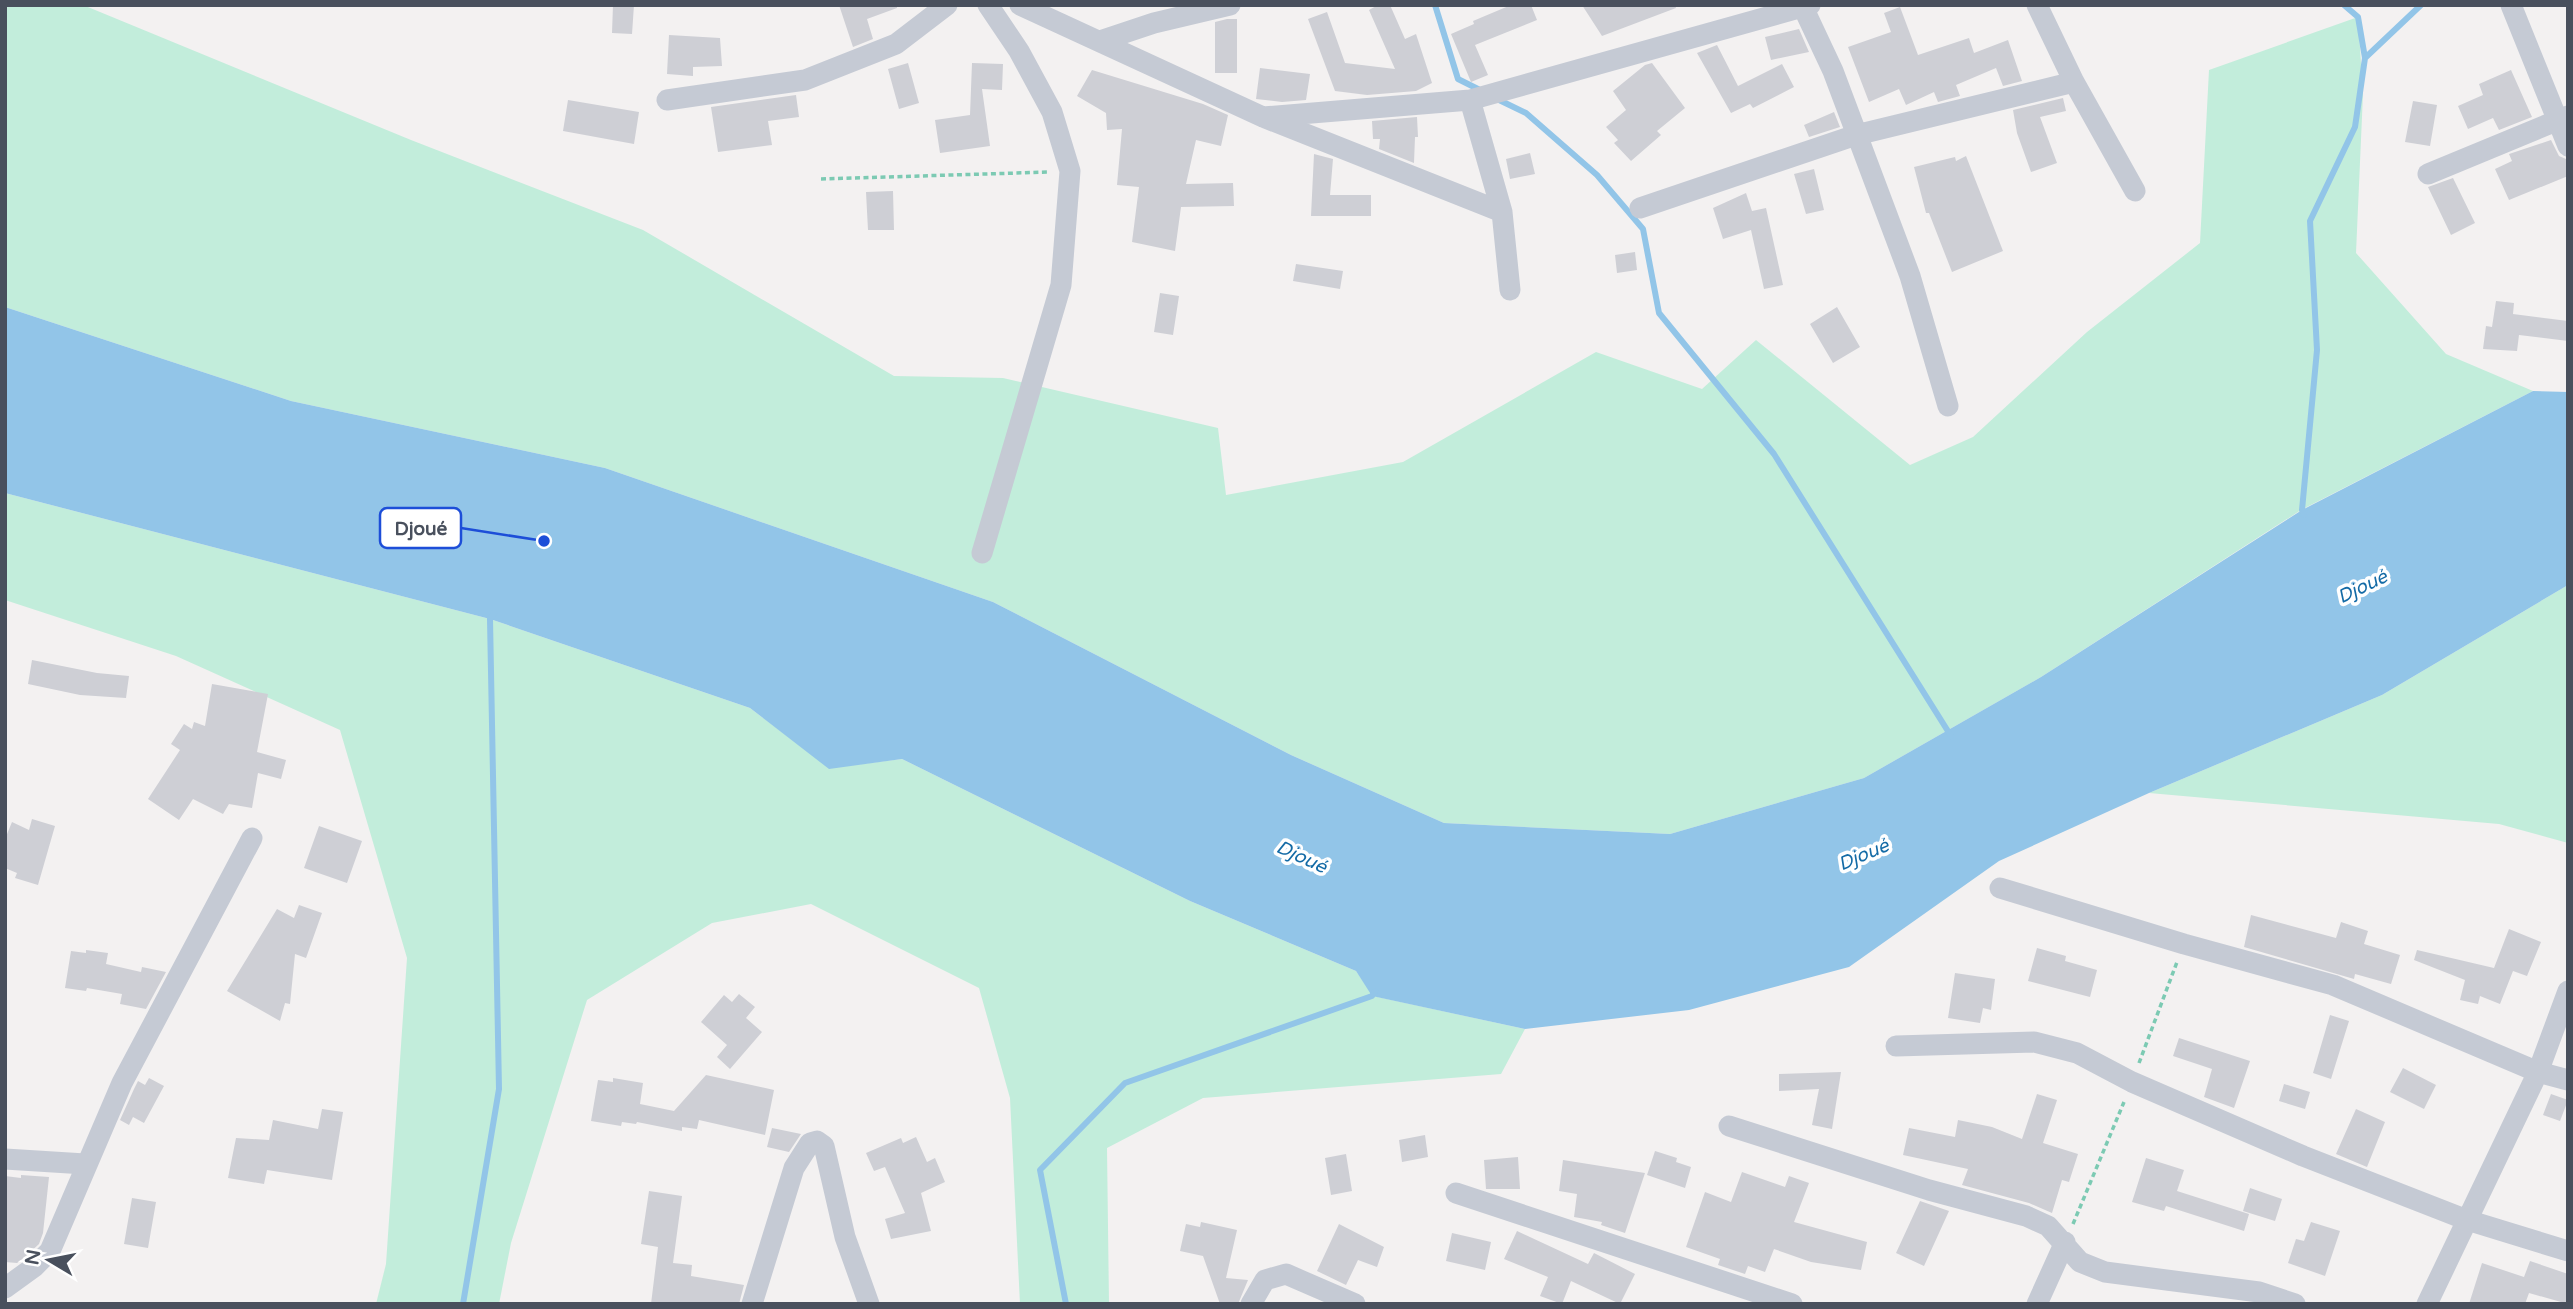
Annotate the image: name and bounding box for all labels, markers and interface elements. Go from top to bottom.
callout: Djoué [380,508,461,548]
text: Djoué [395,518,448,541]
water label: Djoué [2334,565,2392,608]
water label: Djoué [1835,834,1893,875]
water label: Djoué [1273,836,1331,879]
north arrow [14,1225,84,1295]
text: N [21,1248,45,1267]

